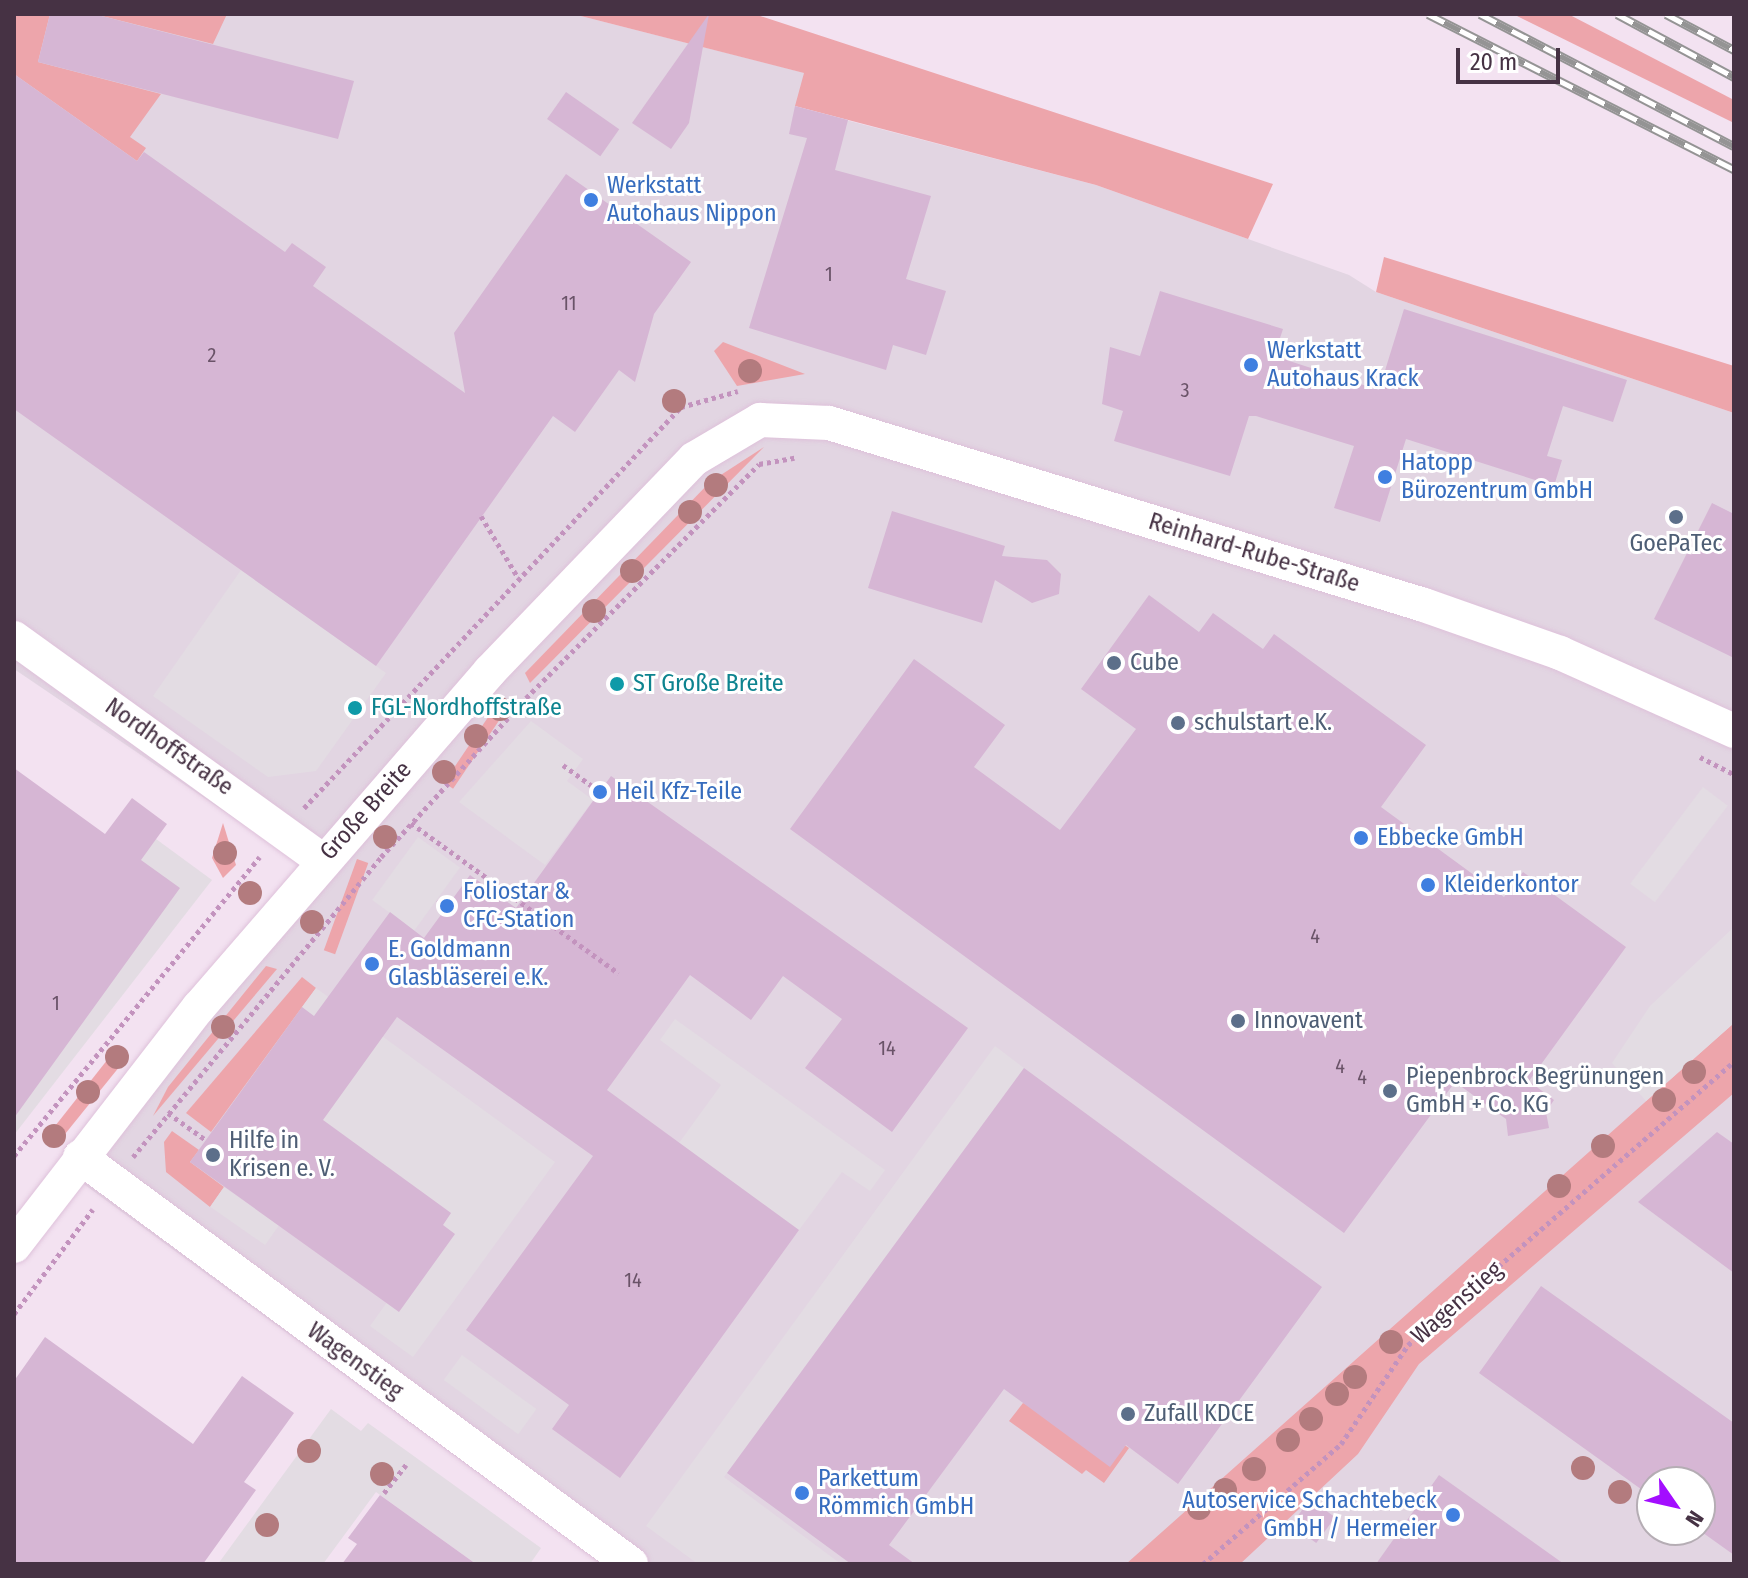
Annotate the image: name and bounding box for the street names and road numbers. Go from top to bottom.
street label: Reinhard-Rube-Straße [1145,507,1363,599]
street label: Nordhoffstraße [99,692,239,802]
street label: Große Breite [314,756,418,866]
street label: Wagenstieg [1405,1256,1509,1350]
street label: Wagenstieg [301,1317,409,1405]

